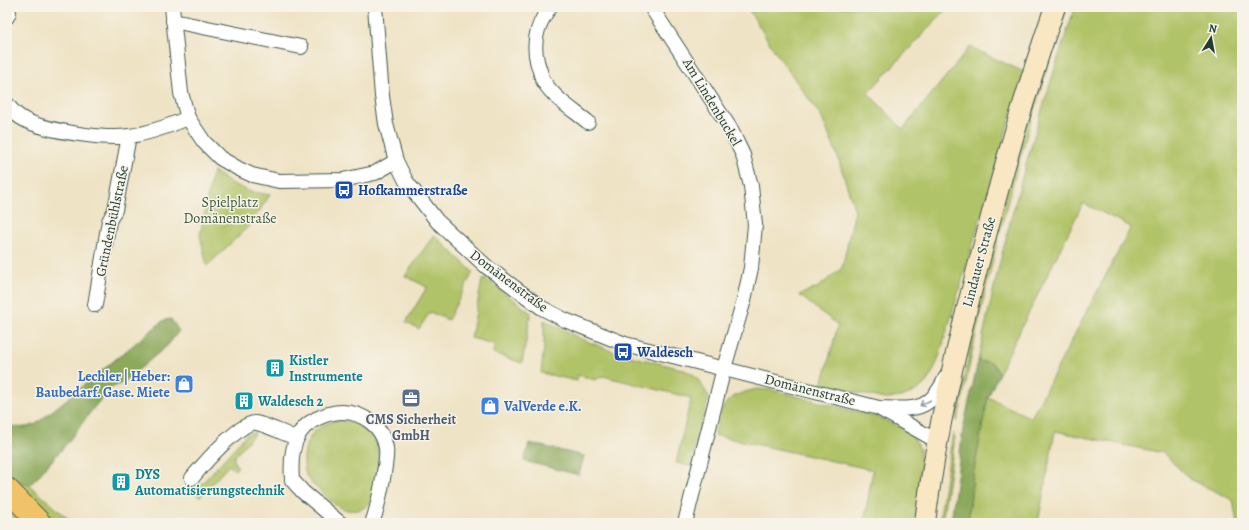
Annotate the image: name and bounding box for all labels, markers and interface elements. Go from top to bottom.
north arrow [1191,18,1231,58]
text: N [1207,21,1218,37]
street label: Am Lindenbuckel [678,54,746,150]
street label: Gründenbühlstraße [91,164,133,278]
bus stop icon: Hofkammerstraße [333,179,355,201]
place label: Hofkammerstraße [358,181,468,200]
park label: Spielplatz Domänenstraße [183,193,277,228]
street label: Lindauer Straße [958,215,1000,309]
street label: Domänenstraße [466,245,552,317]
bus stop icon: Waldesch [612,341,634,363]
place label: Waldesch [636,343,694,362]
place label: Kistler Instrumente [289,351,363,386]
building icon: Kistler Instrumente [264,357,286,379]
place label: Lechler | Heber: Baubedarf. Gase. Miete [36,367,171,402]
street label: Domänenstraße [763,370,857,410]
shop icon: Lechler | Heber: Baubedarf. Gase. Miete [173,373,195,395]
office icon: CMS Sicherheit GmbH [400,387,422,409]
building icon: Waldesch 2 [233,390,255,412]
place label: Waldesch 2 [257,392,324,411]
shop icon: ValVerde e.K. [479,395,501,417]
place label: ValVerde e.K. [503,397,582,416]
one-way arrow [919,400,931,407]
place label: CMS Sicherheit GmbH [366,410,457,445]
place label: DYS Automatisierungstechnik [134,465,285,500]
building icon: DYS Automatisierungstechnik [110,471,132,493]

